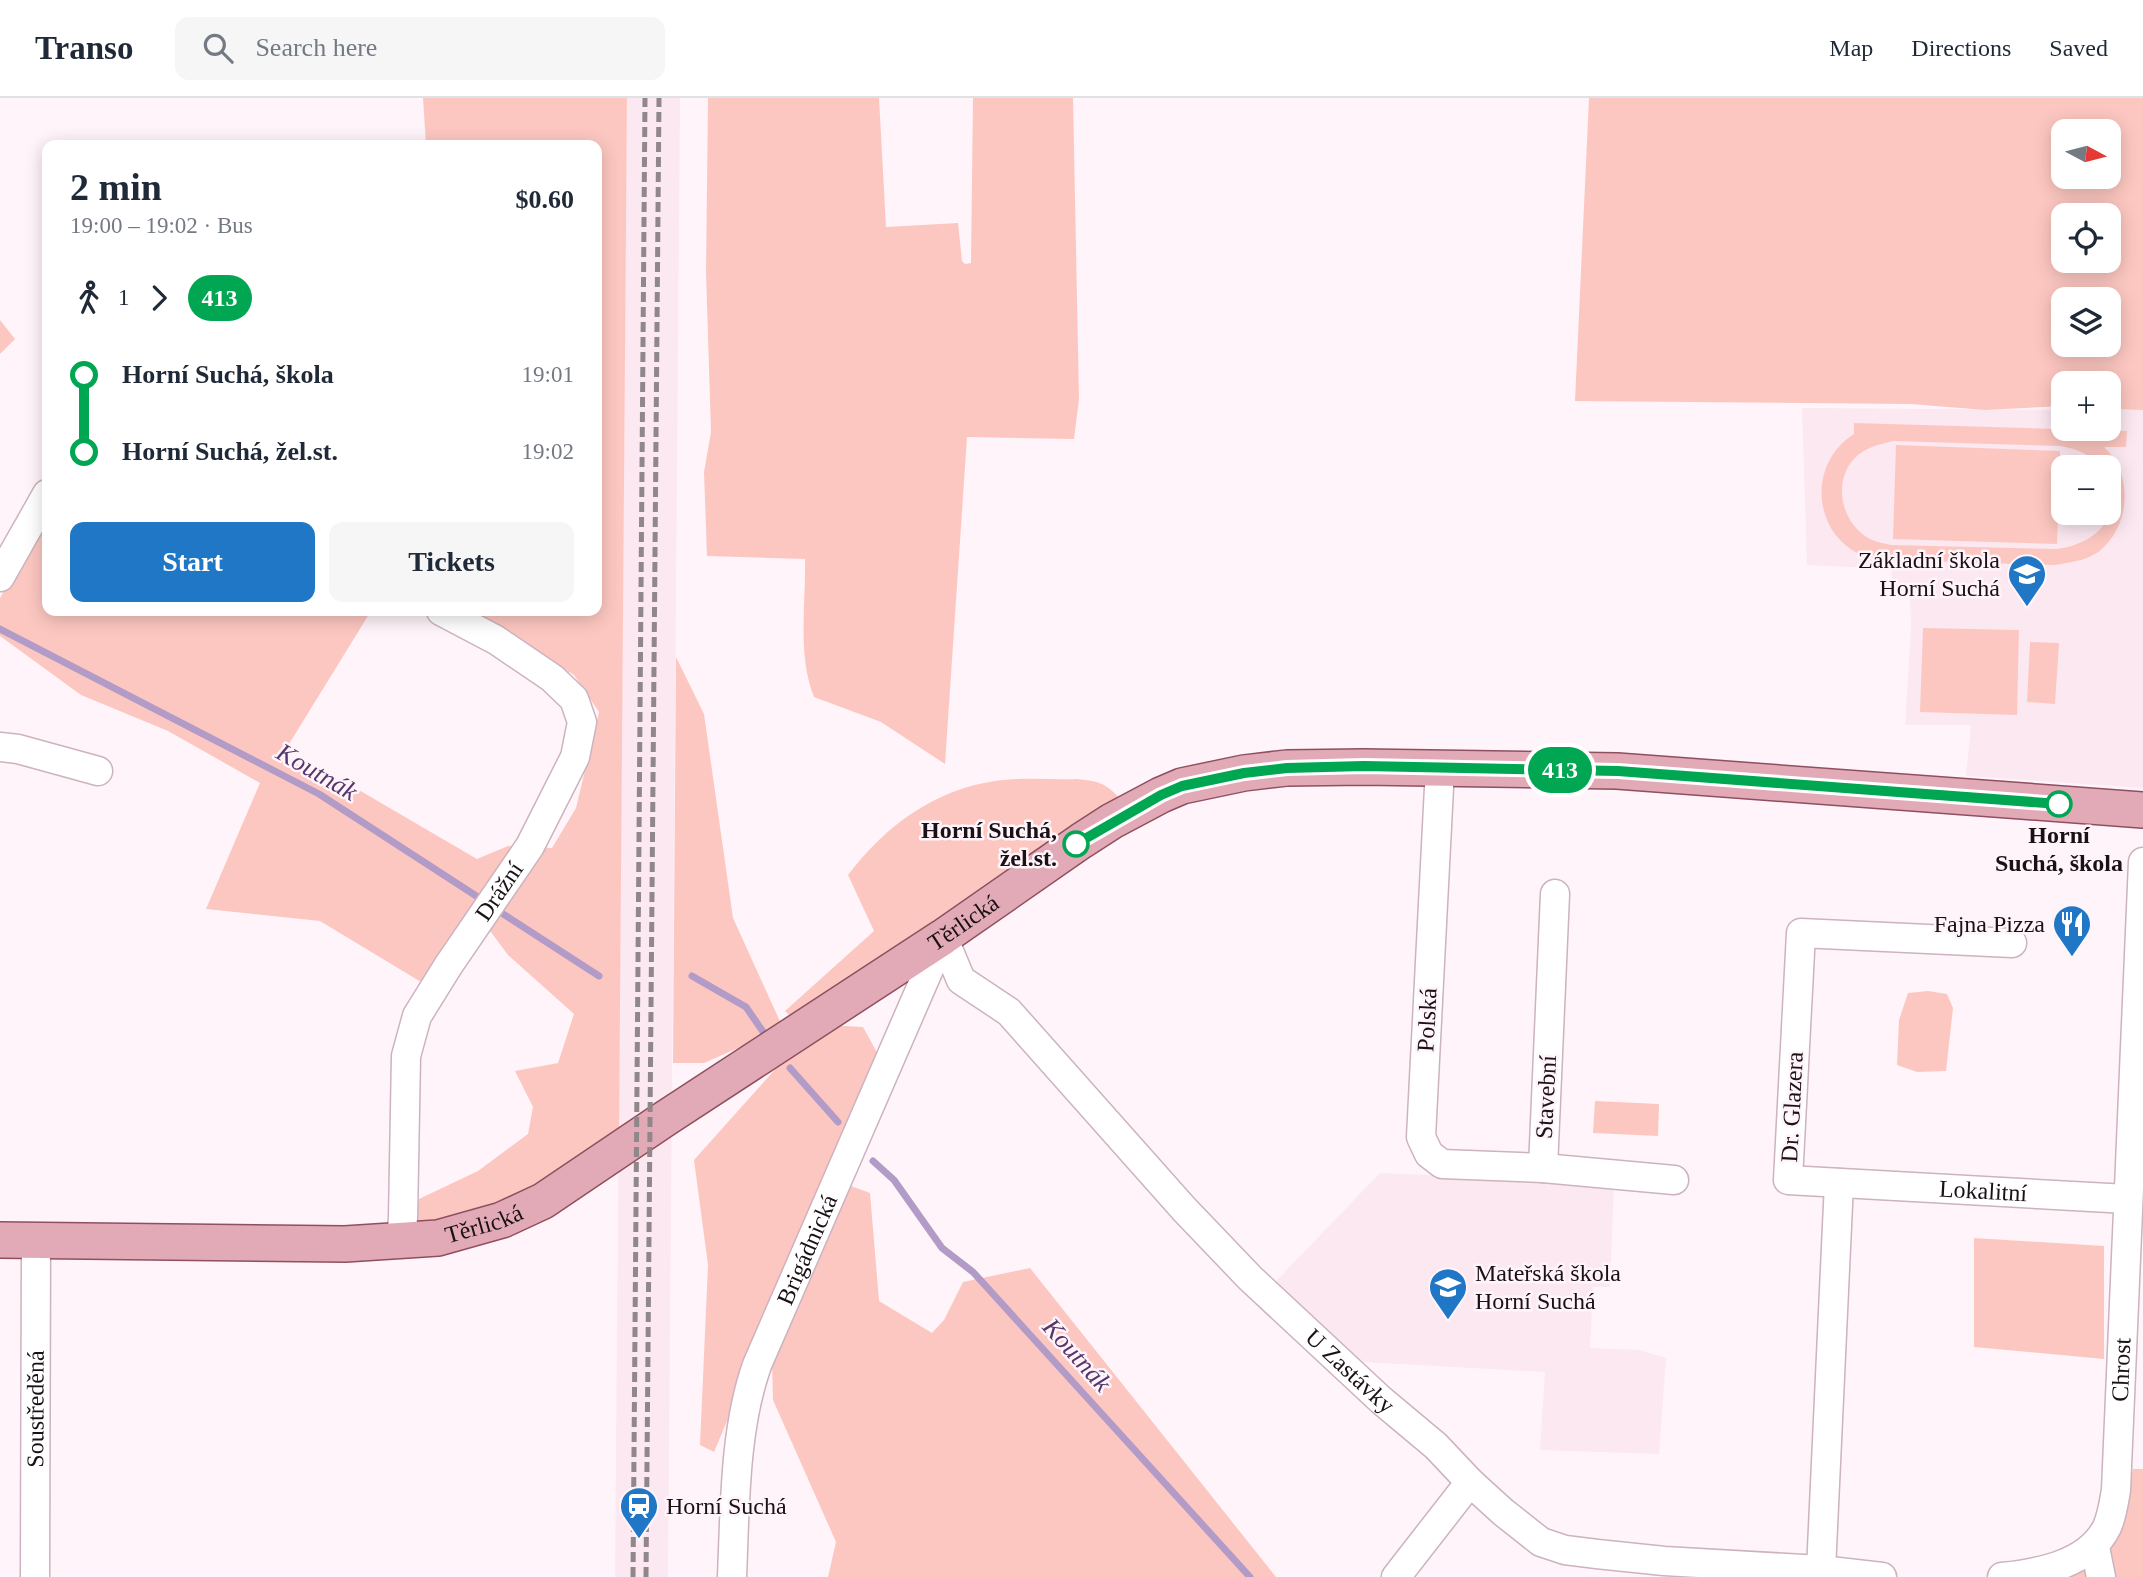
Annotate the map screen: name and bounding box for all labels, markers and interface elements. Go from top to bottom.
search box [175,17,665,80]
icon: search [199,29,237,67]
text: Transo [35,30,133,66]
text: Search here [255,33,377,62]
text: Map [1829,35,1873,61]
text: Directions [1911,35,2011,61]
text: Saved [2049,35,2108,61]
north arrow [2051,119,2121,189]
map controls [2051,119,2121,525]
text: 2 min [70,166,162,208]
text: $0.60 [516,185,574,214]
button: locate [2051,203,2121,273]
text: 19:00 – 19:02 · Bus [70,213,253,238]
icon: walk [70,279,108,317]
icon: forward [140,279,178,317]
text: 1 [118,285,130,310]
text: 413 [202,285,238,311]
button: layers [2051,287,2121,357]
text: Horní Suchá, škola [122,360,334,389]
text: 19:01 [522,362,574,387]
button: + [2051,371,2121,441]
text: Horní Suchá, žel.st. [122,437,338,466]
text: 19:02 [522,439,574,464]
button: − [2051,455,2121,525]
button: Start [70,522,315,602]
button: Tickets [329,522,574,602]
place label: Základní škola Horní Suchá [1858,547,2000,601]
school or university icon: Základní škola Horní Suchá [2006,553,2048,608]
water label: Koutnák [271,737,363,807]
line badge: 413 [1520,747,1600,793]
text: 413 [1542,757,1578,783]
marker: Horní Suchá, škola [2046,791,2072,817]
place label: Horní Suchá, žel.st. [921,817,1057,871]
place label: Horní Suchá, škola [1995,822,2123,876]
marker: Horní Suchá, žel.st. [1063,831,1089,857]
street label: Drážní [470,857,528,926]
street label: Těrlická [923,889,1004,956]
restaurant icon: Fajna Pizza [2051,903,2093,958]
place label: Fajna Pizza [1934,911,2045,937]
street label: Polská [1412,987,1442,1053]
street label: Dr. Glazera [1776,1051,1808,1163]
street label: Stavební [1531,1054,1561,1140]
street label: Lokalitní [1938,1175,2028,1206]
street label: Brigádnická [772,1190,843,1309]
street label: Těrlická [442,1199,527,1248]
place label: Mateřská škola Horní Suchá [1475,1260,1621,1314]
school or university icon: Mateřská škola Horní Suchá [1427,1266,1469,1321]
water label: Koutnák [1036,1312,1118,1398]
street label: U Zastávky [1300,1324,1400,1419]
street label: Chrost [2107,1337,2136,1402]
street label: Soustředěná [22,1350,49,1468]
station icon: Horní Suchá [618,1485,660,1540]
place label: Horní Suchá [666,1493,787,1519]

